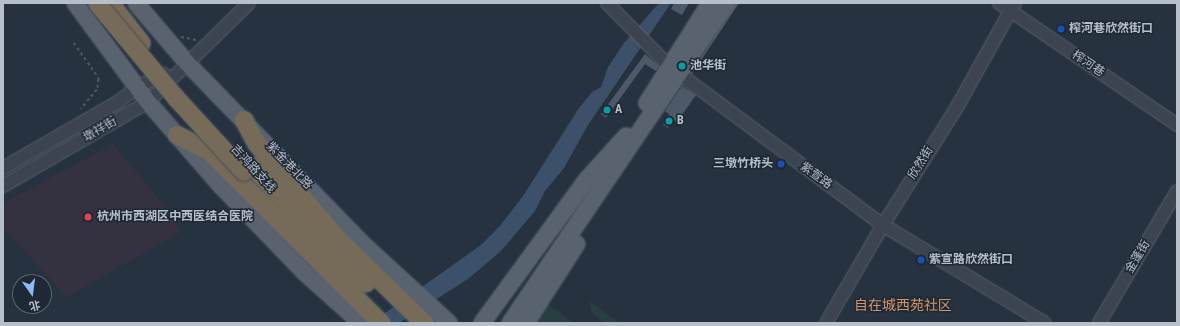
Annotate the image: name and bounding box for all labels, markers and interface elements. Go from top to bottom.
place label: 榨河巷欣然街口 [1069,22,1153,36]
marker: 榨河巷欣然街口 [1056,24,1066,34]
street label: 榨河巷 [1069,48,1107,80]
place label: 池华街 [690,59,726,73]
marker: 池华街 [677,61,687,71]
place label: A [615,103,622,117]
marker: A [602,105,612,115]
place label: B [677,114,684,128]
street label: 墩祥街 [81,115,119,145]
marker: B [664,116,674,126]
street label: 紫金港北路 [263,139,315,193]
street label: 吉鸿路支线 [228,142,278,196]
street label: 欣然街 [905,144,937,182]
place label: 三墩竹桥头 [713,157,773,171]
marker: 三墩竹桥头 [776,159,786,169]
street label: 紫萱路 [797,160,835,192]
place label: 杭州市西湖区中西医结合医院 [97,210,253,224]
marker: 杭州市西湖区中西医结合医院 [82,211,94,223]
street label: 金蓬街 [1123,238,1153,276]
place label: 紫宣路欣然街口 [929,253,1013,267]
marker: 紫宣路欣然街口 [916,255,926,265]
north arrow [12,274,52,314]
district label: 自在城西苑社区 [854,297,952,313]
text: 北 [28,298,42,313]

